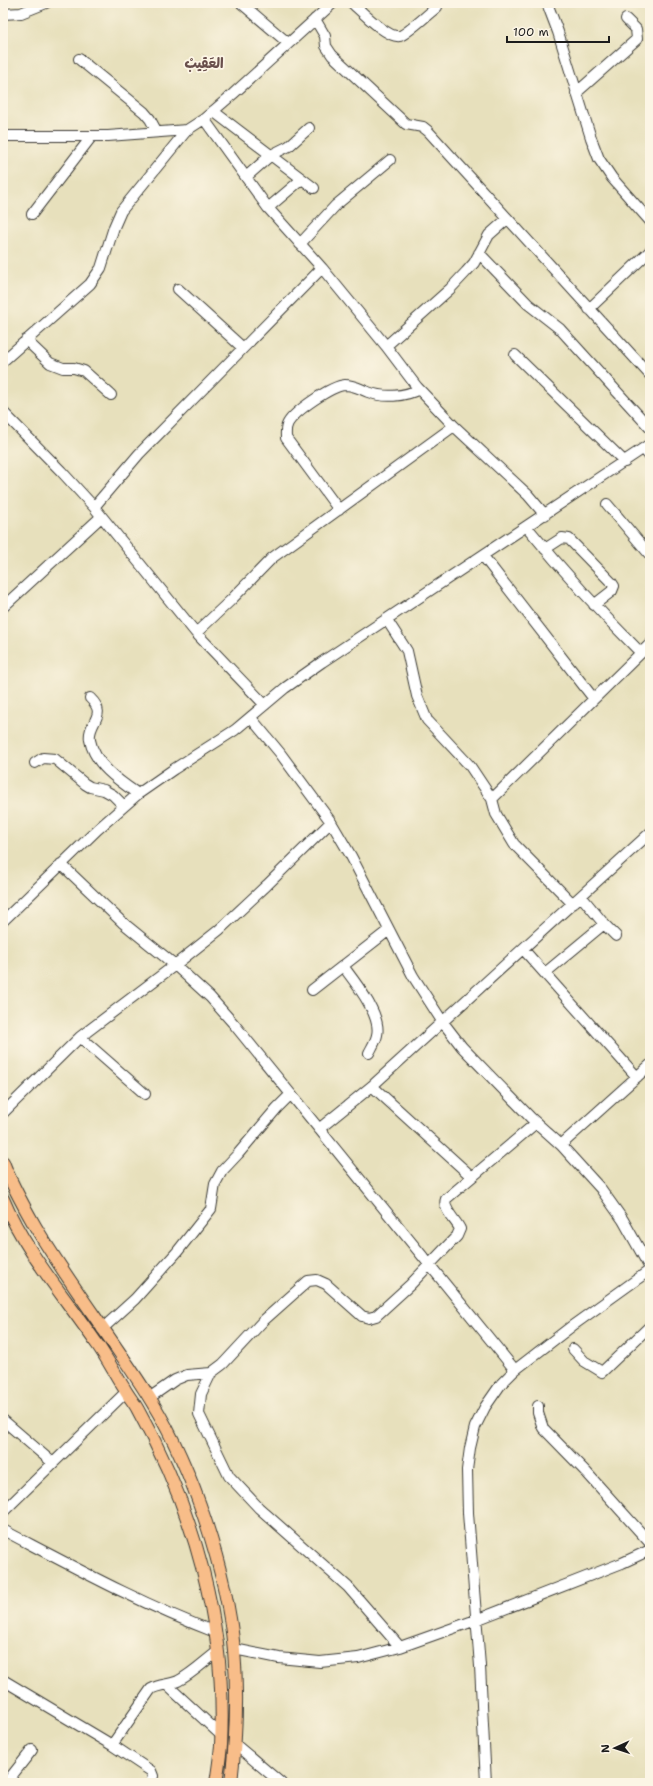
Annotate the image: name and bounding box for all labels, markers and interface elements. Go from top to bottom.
scale bar [507,18,609,44]
text: 100 m [513,24,549,40]
district label: العَقِيبْ [184,54,224,72]
north arrow [595,1728,635,1768]
text: N [598,1743,613,1753]

